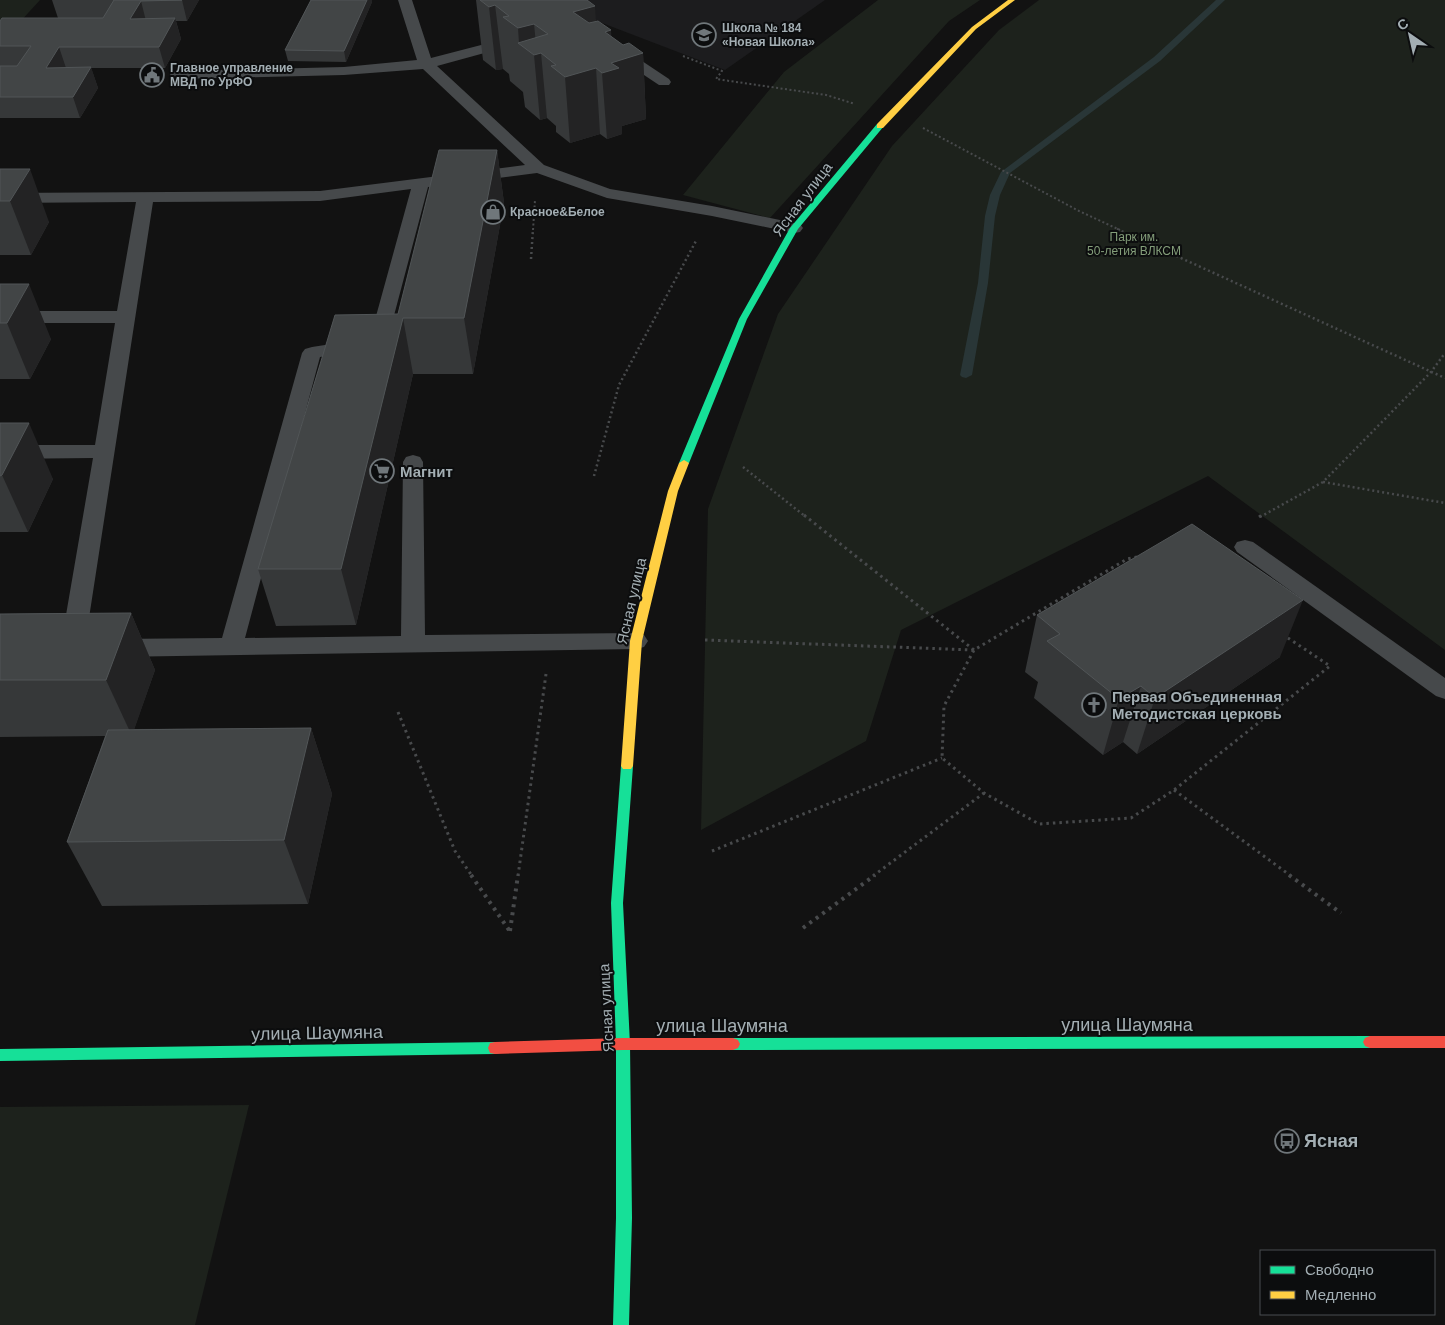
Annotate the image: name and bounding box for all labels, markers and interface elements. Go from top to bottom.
north arrow [1385,10,1435,60]
text: С [1394,15,1411,34]
place label: Школа № 184 «Новая Школа» [722,21,815,49]
school or university icon: Школа № 184 «Новая Школа» [691,22,717,48]
place label: Главное управление МВД по УрФО [170,61,293,89]
public building icon: Главное управление МВД по УрФО [139,62,165,88]
street label: Ясная улица [769,158,836,239]
shop icon: Красное&Белое [480,199,506,225]
place label: Красное&Белое [510,205,605,219]
park label: Парк им. 50-летия ВЛКСМ [1087,230,1181,258]
supermarket icon: Магнит [369,458,395,484]
place label: Магнит [400,463,453,480]
street label: Ясная улица [613,555,649,646]
place label: Первая Объединенная Методистская церковь [1112,688,1282,722]
church icon: Первая Объединенная Методистская церковь [1081,692,1107,718]
street label: Ясная улица [595,963,617,1053]
street label: улица Шаумяна [1061,1015,1194,1035]
street label: улица Шаумяна [656,1016,789,1036]
street label: улица Шаумяна [251,1022,384,1044]
bus stop icon: Ясная [1274,1128,1300,1154]
place label: Ясная [1304,1131,1358,1151]
legend [1260,1250,1435,1315]
text: Свободно [1305,1261,1374,1278]
text: Медленно [1305,1286,1376,1303]

